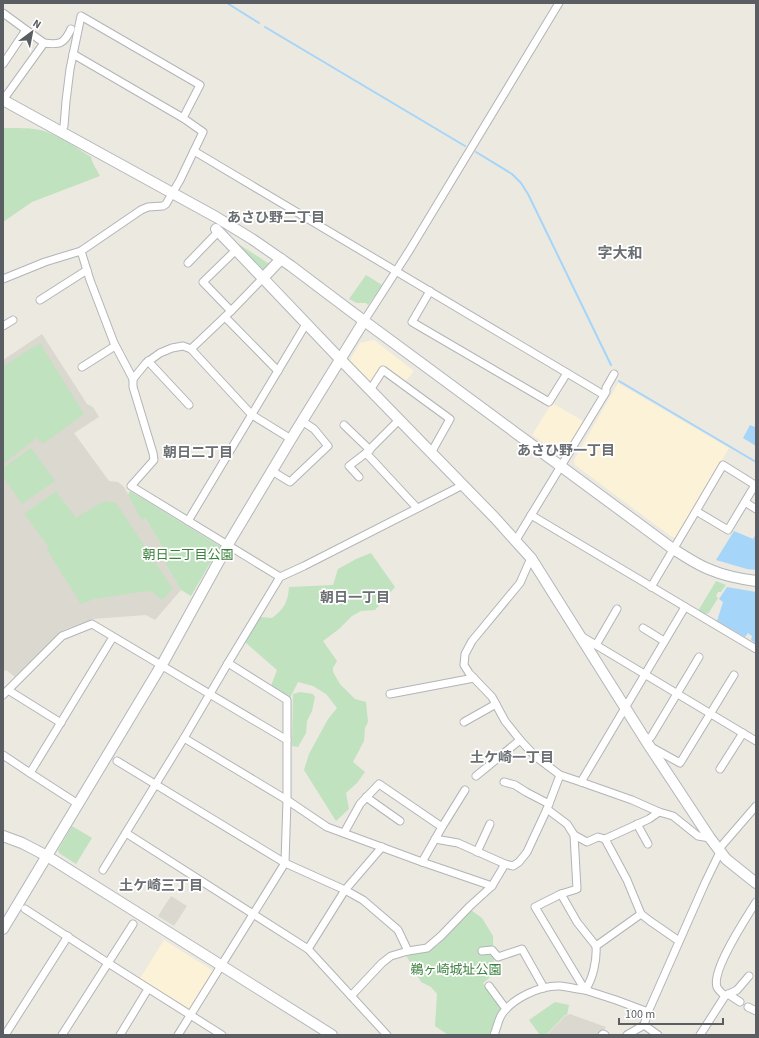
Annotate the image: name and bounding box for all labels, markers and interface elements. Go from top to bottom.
north arrow [12,12,52,52]
text: N [30,16,44,32]
district label: あさひ野二丁目 [227,208,325,228]
district label: 字大和 [597,243,643,264]
district label: あさひ野一丁目 [517,441,615,461]
district label: 朝日二丁目 [163,443,233,463]
park label: 朝日二丁目公園 [142,546,234,564]
district label: 朝日一丁目 [320,588,390,608]
district label: 土ケ崎一丁目 [470,748,554,768]
district label: 土ケ崎三丁目 [119,876,203,896]
park label: 鵜ヶ崎城址公園 [410,961,502,979]
scale bar [619,1000,723,1026]
text: 100 m [625,1006,655,1023]

